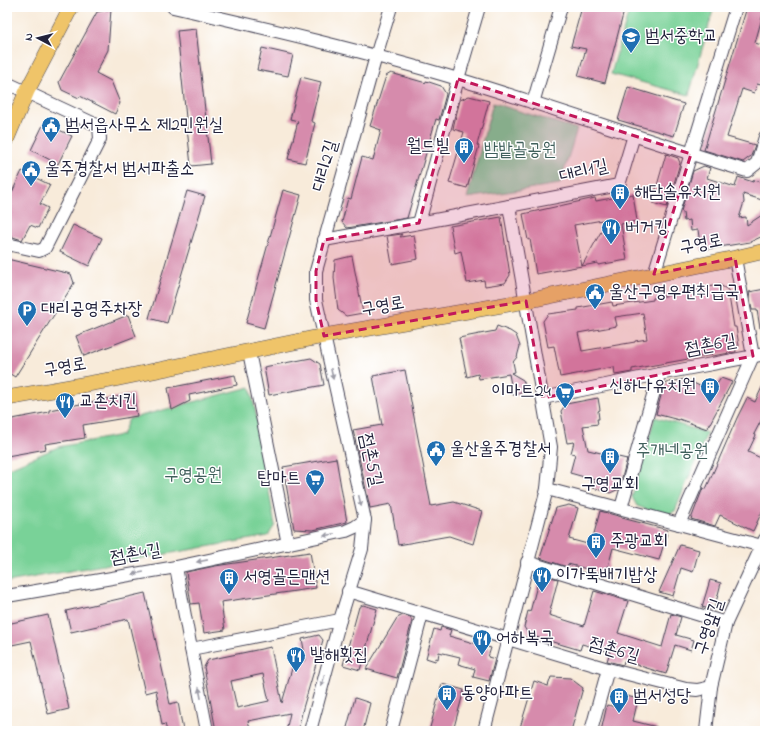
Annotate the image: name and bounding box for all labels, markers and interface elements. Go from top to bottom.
north arrow [18,18,58,58]
place label: 범서중학교 [645,24,717,50]
school or university icon: 범서중학교 [620,26,642,54]
text: N [21,32,37,42]
place label: 범서읍사무소 제2민원실 [65,113,224,139]
public building icon: 범서읍사무소 제2민원실 [40,115,62,143]
place label: 월드빌 [407,134,451,160]
building icon: 월드빌 [453,136,475,164]
street label: 대리2길 [306,137,346,195]
park label: 밤밭골공원 [484,138,556,164]
street label: 대리1길 [557,153,611,191]
place label: 울주경찰서 범서파출소 [45,157,194,183]
public building icon: 울주경찰서 범서파출소 [20,159,42,187]
place label: 해담솔유치원 [634,180,721,206]
building icon: 해담솔유치원 [609,182,631,210]
place label: 버거킹 [625,215,668,241]
restaurant icon: 버거킹 [600,217,622,245]
street label: 구영로 [677,228,725,262]
place label: 울산구영우편취급국 [609,280,739,306]
public building icon: 울산구영우편취급국 [584,282,606,310]
street label: 구영로 [359,290,407,324]
place label: 대리공영주차장 [41,297,142,323]
parking icon: 대리공영주차장 [16,299,38,327]
street label: 점촌6길 [683,328,739,364]
street label: 구영로 [41,351,89,385]
one-way arrow [330,368,336,380]
place label: 신하나유치원 [609,374,696,400]
building icon: 신하나유치원 [699,376,721,404]
place label: 이마트24 [491,379,552,405]
supermarket icon: 이마트24 [554,381,576,409]
place label: 교촌치킨 [79,389,137,415]
restaurant icon: 교촌치킨 [54,391,76,419]
street label: 점촌5길 [352,431,388,489]
place label: 울산울주경찰서 [450,437,551,463]
public building icon: 울산울주경찰서 [425,439,447,467]
park label: 주개네공원 [636,439,708,465]
building icon: 구영교회 [599,446,621,474]
park label: 구영공원 [164,463,222,489]
place label: 탑마트 [258,466,301,492]
supermarket icon: 탑마트 [304,468,326,496]
place label: 구영교회 [581,472,639,498]
one-way arrow [358,495,364,507]
place label: 주광교회 [610,529,668,555]
building icon: 주광교회 [585,531,607,559]
one-way arrow [323,532,335,538]
street label: 점촌4길 [109,538,164,572]
one-way arrow [196,559,208,565]
place label: 이가뚝배기밥상 [556,563,658,589]
place label: 서영골든맨션 [243,565,330,591]
restaurant icon: 이가뚝배기밥상 [531,565,553,593]
building icon: 서영골든맨션 [218,567,240,595]
one-way arrow [132,570,144,576]
street label: 구영앞길 [689,595,731,659]
place label: 어하복국 [496,626,554,652]
restaurant icon: 어하복국 [471,628,493,656]
street label: 점촌6길 [586,631,643,671]
place label: 발해횟집 [310,643,368,669]
restaurant icon: 발해횟집 [285,645,307,673]
one-way arrow [320,675,326,687]
place label: 동양아파트 [461,681,533,707]
building icon: 동양아파트 [436,683,458,711]
place label: 범서성당 [633,684,691,710]
building icon: 범서성당 [608,686,630,714]
one-way arrow [196,687,202,699]

